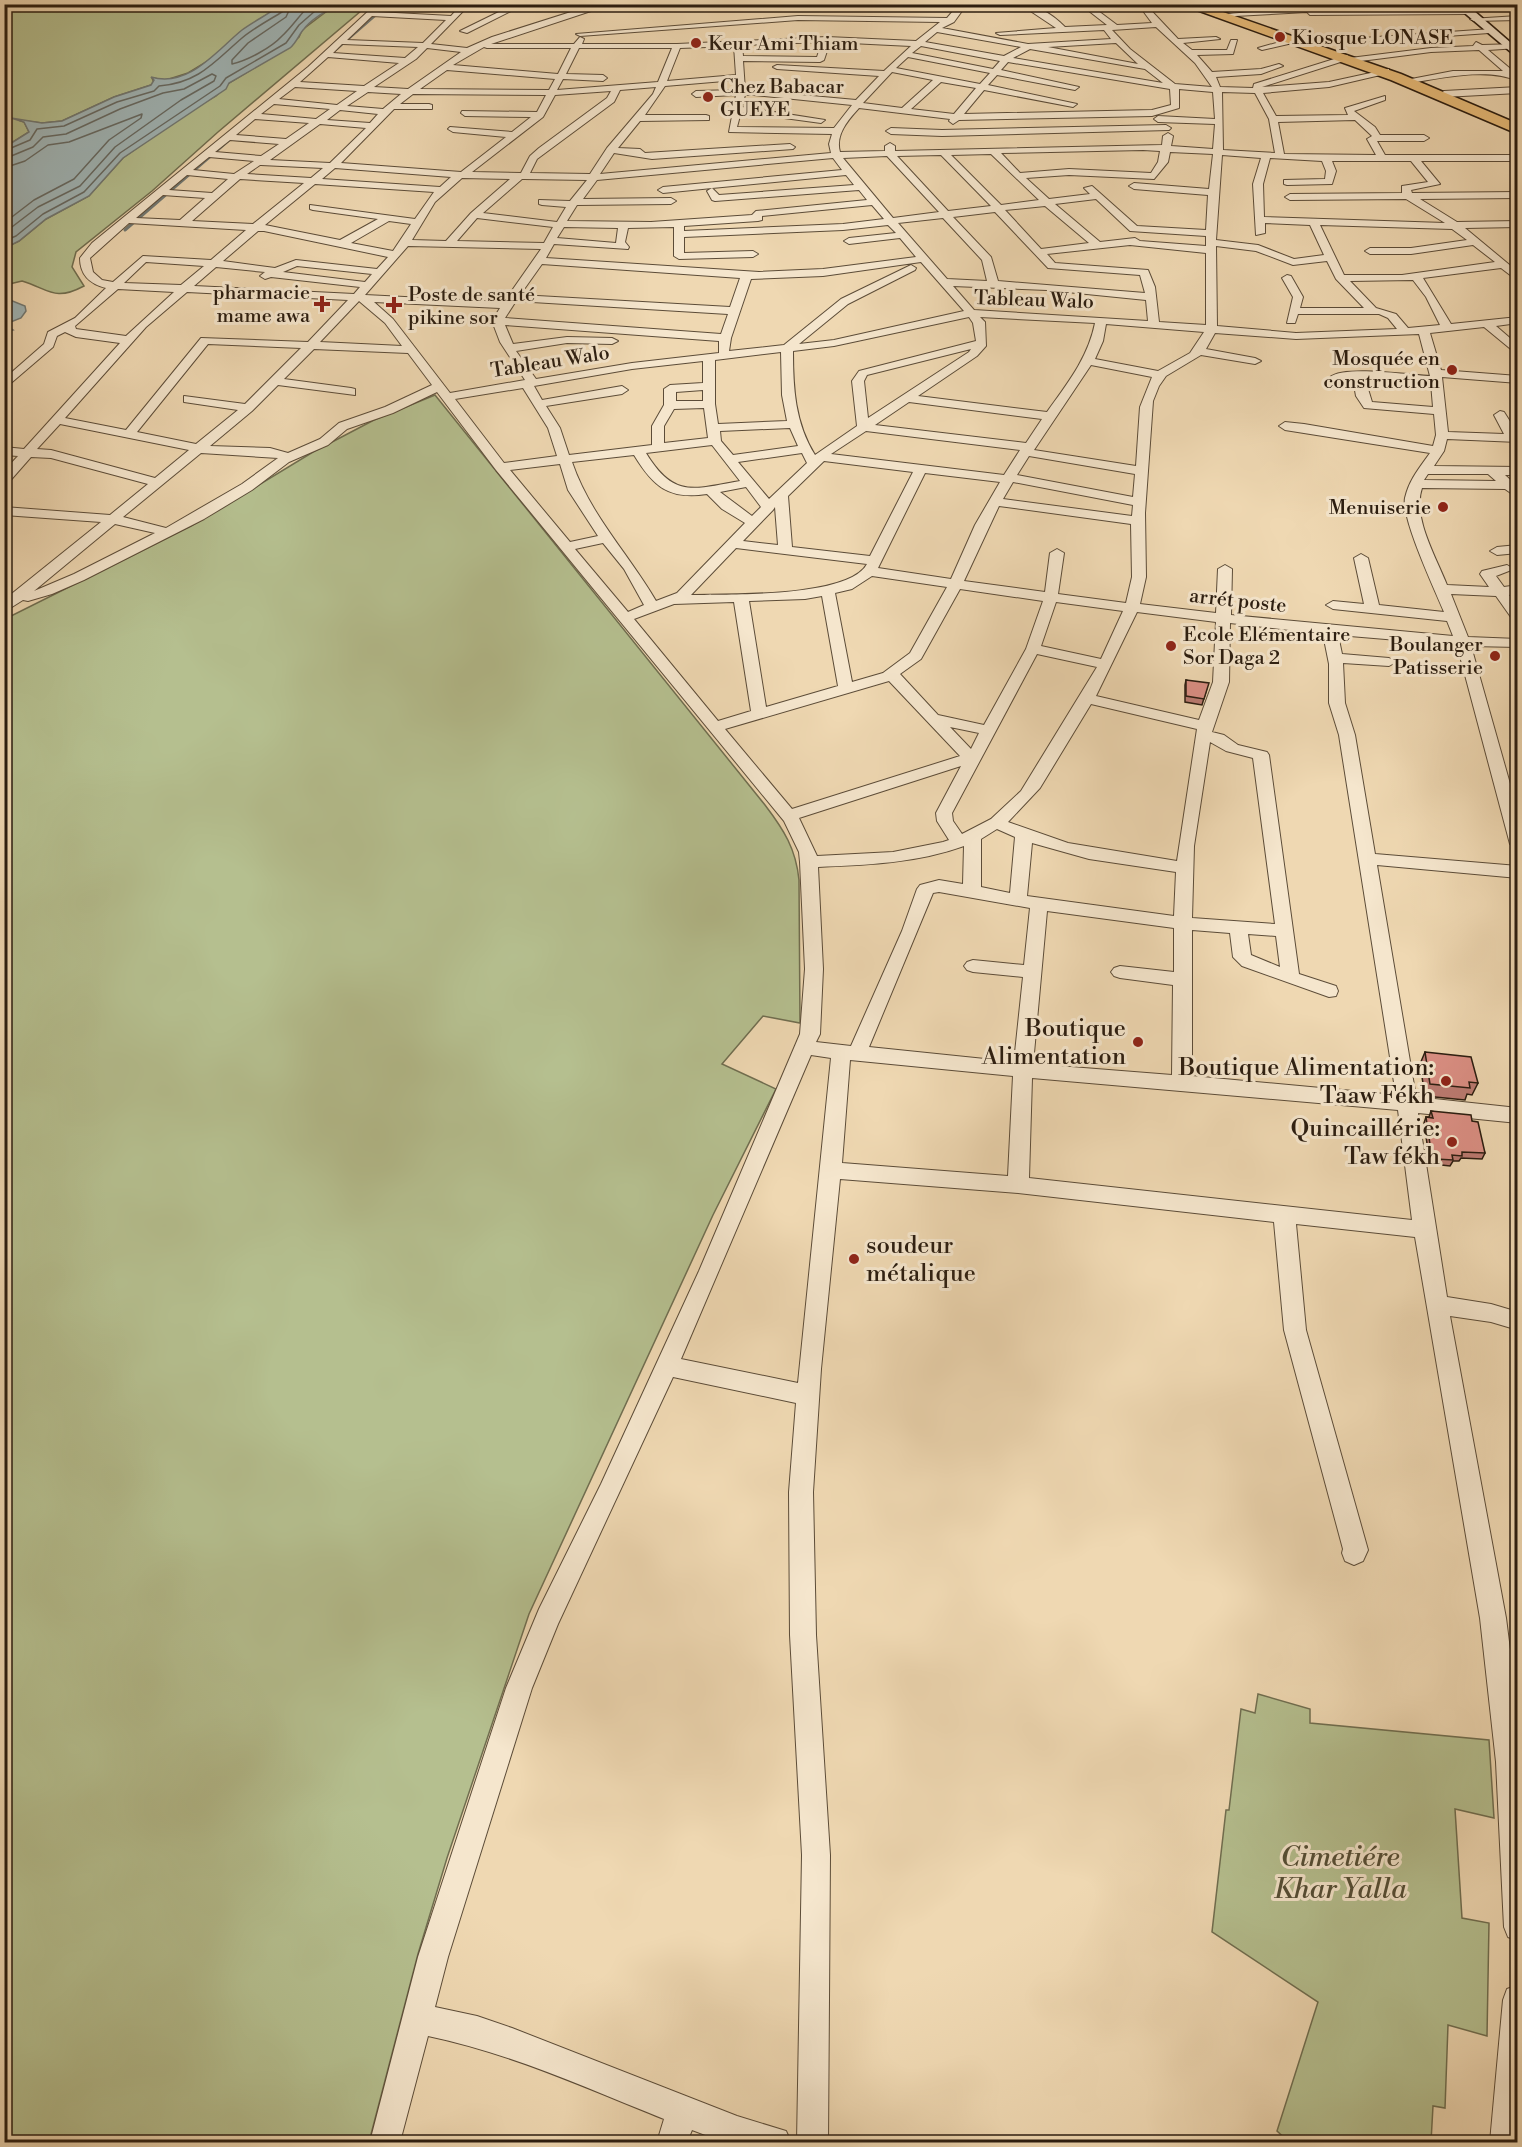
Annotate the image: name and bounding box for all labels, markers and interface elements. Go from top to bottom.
place label: Kiosque LONASE [1292,26,1453,51]
marker: Kiosque LONASE [1273,30,1287,44]
place label: Keur Ami Thiam [708,32,859,57]
marker: Keur Ami Thiam [689,36,703,50]
place label: Chez Babacar GUEYE [720,75,844,123]
marker: Chez Babacar GUEYE [701,90,715,104]
place label: pharmacie mame awa [213,281,311,329]
place label: Poste de santé pikine sor [408,283,535,331]
street label: Tableau Walo [973,286,1094,315]
marker: Poste de santé pikine sor [385,296,403,314]
marker: pharmacie mame awa [315,297,329,311]
street label: Tableau Walo [489,341,612,384]
place label: Mosquée en construction [1323,347,1440,395]
marker: Mosquée en construction [1445,363,1459,377]
place label: Menuiserie [1329,496,1431,521]
marker: Menuiserie [1436,500,1450,514]
street label: arrét poste [1188,584,1288,619]
place label: Ecole Elémentaire Sor Daga 2 [1183,623,1350,671]
place label: Boulanger Patisserie [1388,633,1483,681]
marker: Ecole Elémentaire Sor Daga 2 [1164,639,1178,653]
marker: Boulanger Patisserie [1488,649,1502,663]
place label: Boutique Alimentation [981,1014,1126,1072]
marker: Boutique Alimentation [1131,1035,1145,1049]
place label: Boutique Alimentation: Taaw Fékh [1177,1053,1434,1111]
marker: Boutique Alimentation: Taaw Fékh [1439,1074,1453,1088]
place label: Quincaillérie: Taw fékh [1291,1114,1440,1172]
marker: Quincaillérie: Taw fékh [1445,1135,1459,1149]
place label: soudeur métalique [866,1231,976,1289]
marker: soudeur métalique [847,1252,861,1266]
park label: Cimetiére Khar Yalla [1274,1840,1407,1907]

